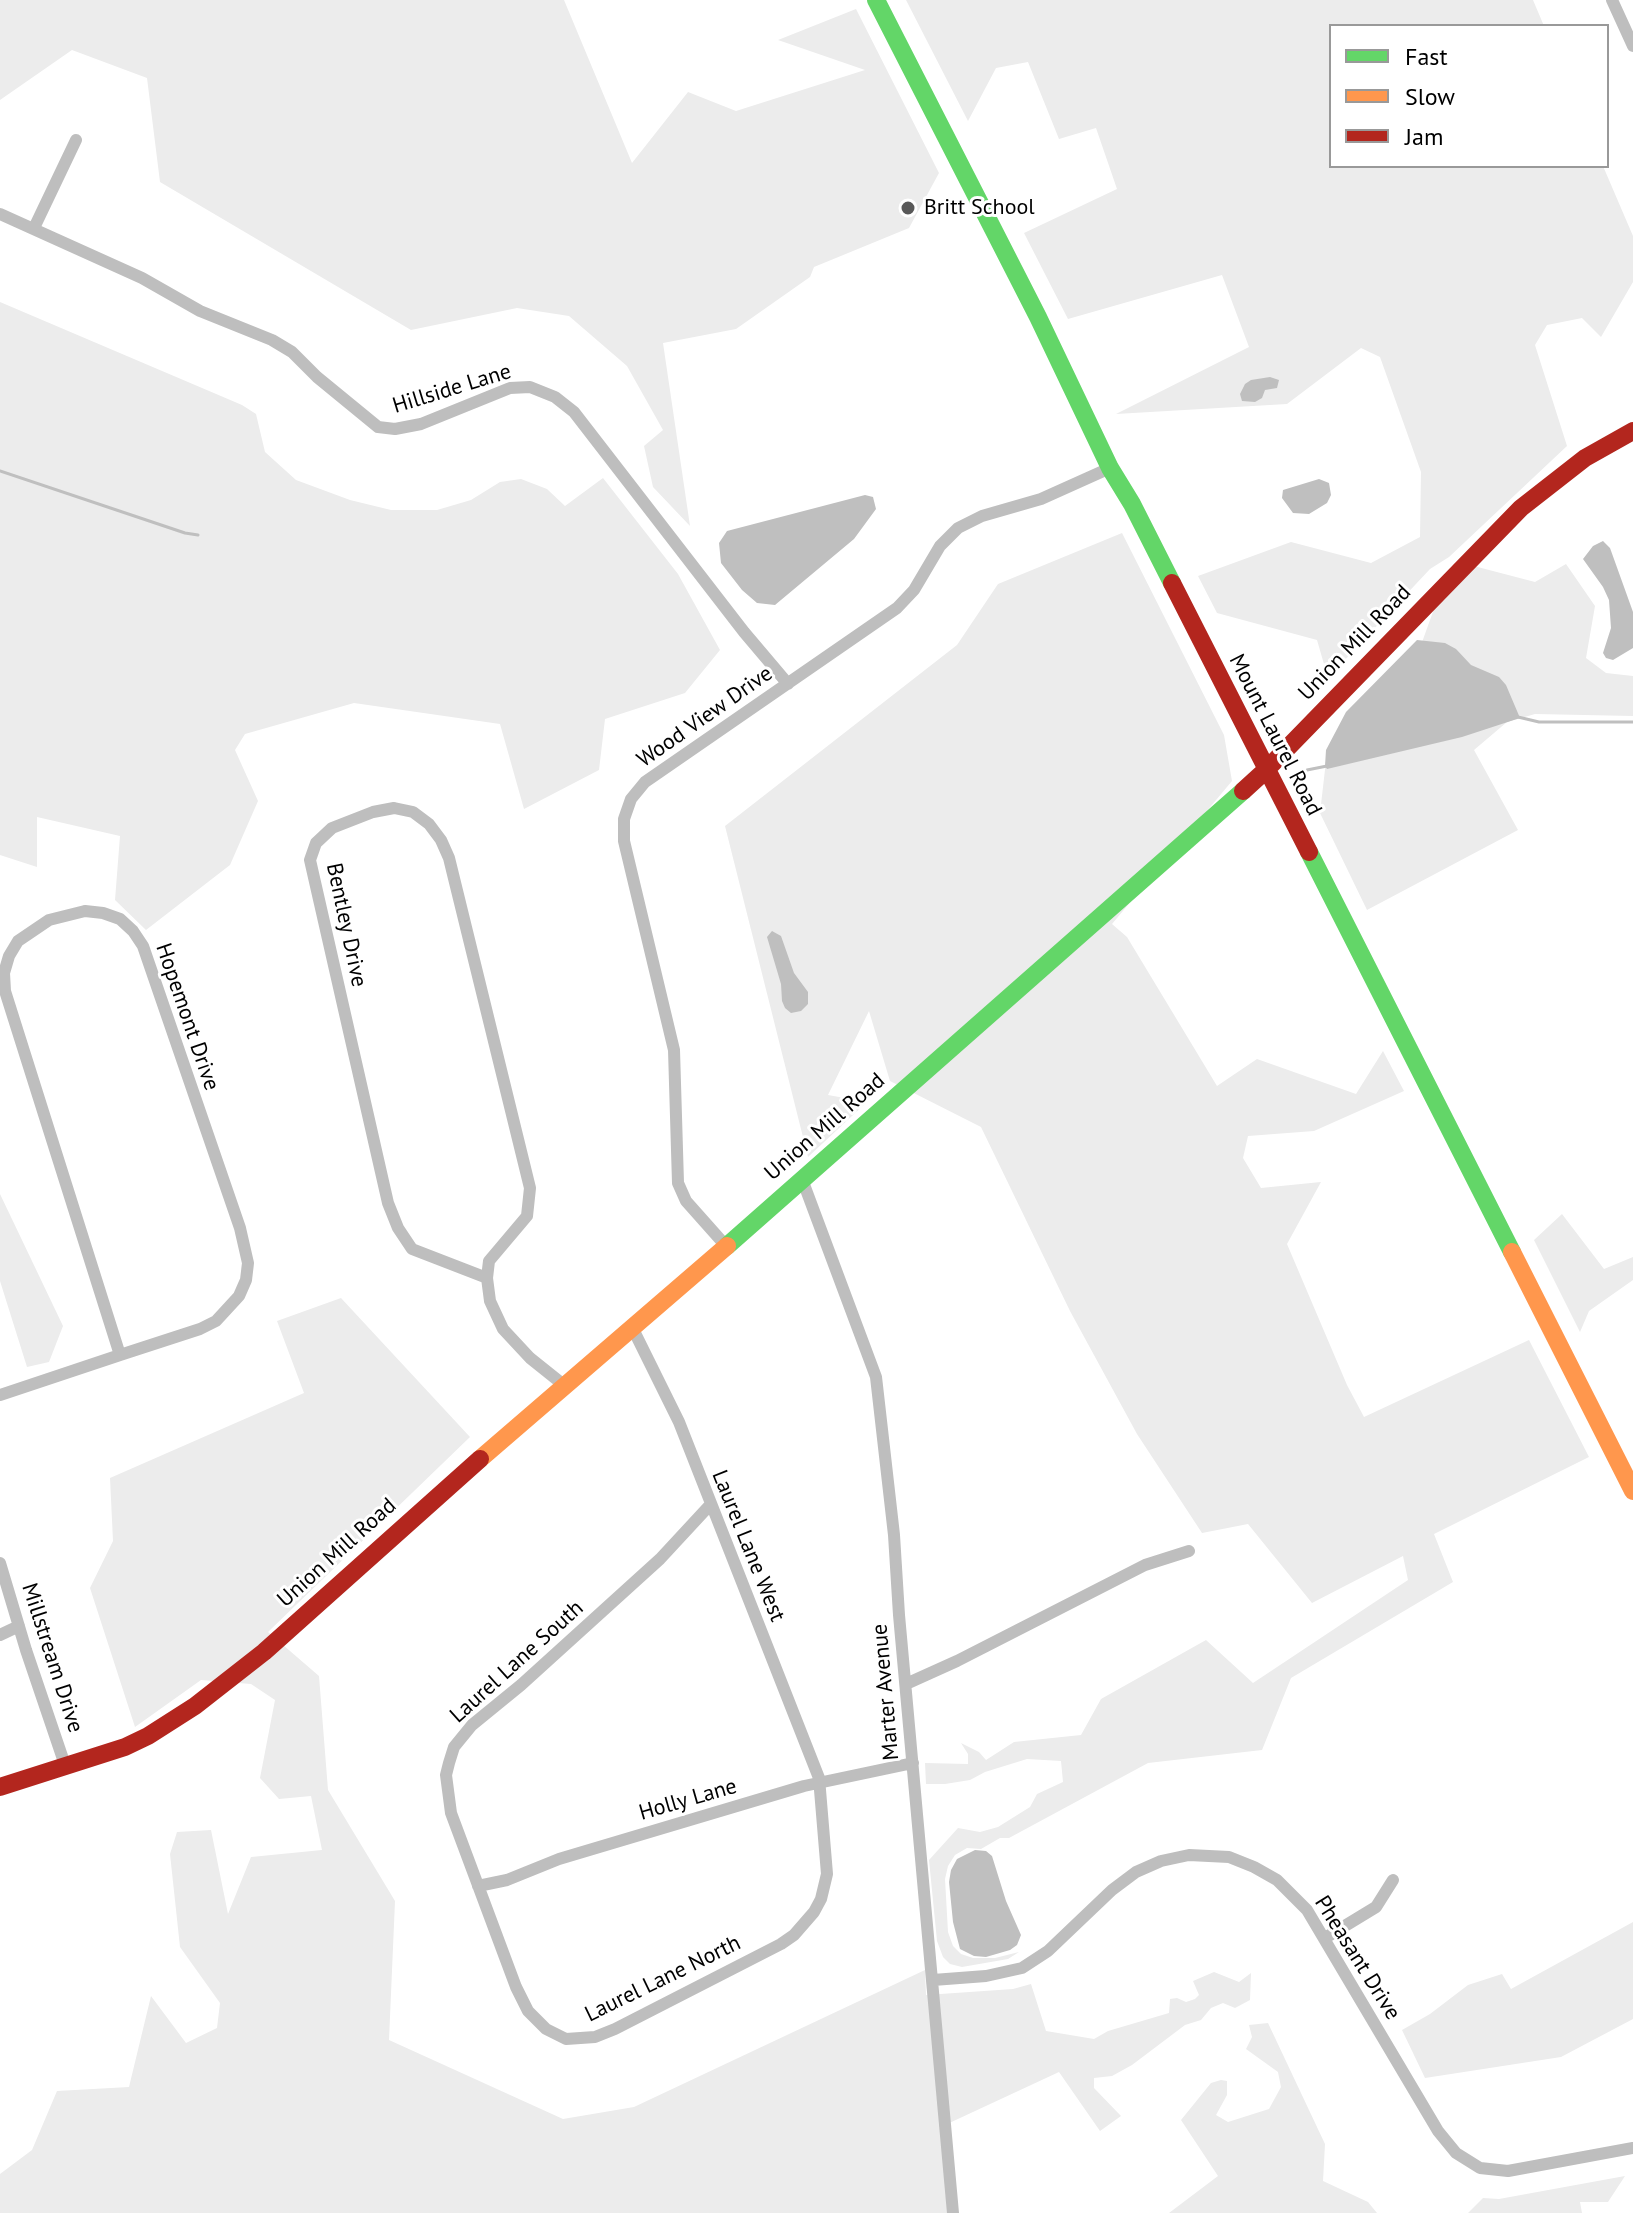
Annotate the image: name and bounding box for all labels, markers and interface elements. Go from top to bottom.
legend [1329,24,1609,168]
text: Fast [1405,41,1448,72]
text: Slow [1405,81,1455,112]
text: Jam [1405,121,1443,152]
place label: Britt School [924,195,1035,221]
marker: Britt School [899,199,917,217]
street label: Hillside Lane [390,358,514,420]
street label: Union Mill Road [1293,580,1417,706]
street label: Mount Laurel Road [1223,650,1327,820]
street label: Wood View Drive [632,661,778,773]
street label: Bentley Drive [320,861,372,989]
street label: Hopemont Drive [149,940,225,1094]
street label: Union Mill Road [760,1068,890,1186]
street label: Laurel Lane West [706,1467,790,1625]
street label: Union Mill Road [272,1493,402,1613]
street label: Millstream Drive [15,1580,89,1736]
street label: Laurel Lane South [445,1595,589,1729]
street label: Marter Avenue [867,1623,905,1761]
street label: Holly Lane [636,1773,740,1827]
street label: Pheasant Drive [1308,1891,1406,2025]
street label: Laurel Lane North [581,1930,745,2028]

